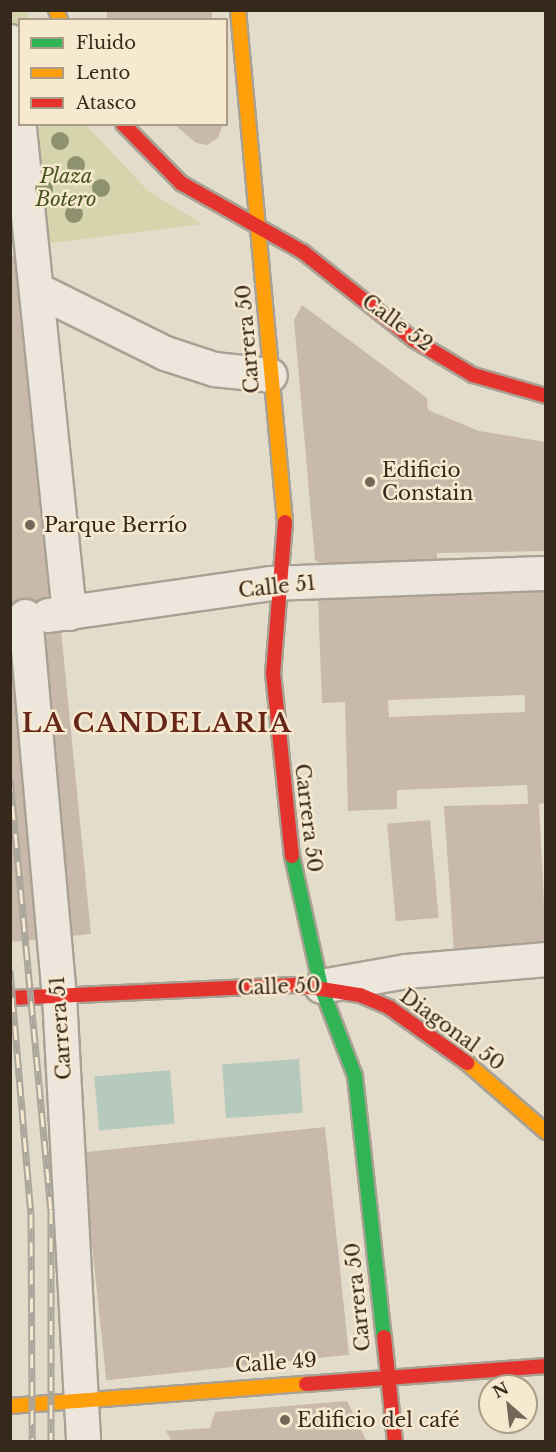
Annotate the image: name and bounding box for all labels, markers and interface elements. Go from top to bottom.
legend [18,18,228,126]
text: Fluido [76,32,136,54]
text: Lento [76,62,130,84]
text: Atasco [76,92,136,114]
park label: Plaza Botero [36,165,96,212]
street label: Carrera 50 [231,283,265,395]
street label: Calle 52 [357,289,437,357]
place label: Edificio Constain [382,458,473,505]
marker: Edificio Constain [363,475,377,489]
place label: Parque Berrío [44,513,187,537]
marker: Parque Berrío [21,516,39,534]
street label: Calle 51 [237,571,317,603]
district label: LA CANDELARIA [21,708,293,740]
street label: Carrera 50 [289,762,327,874]
street label: Calle 50 [237,974,321,1000]
street label: Carrera 51 [45,975,77,1081]
street label: Diagonal 50 [395,984,509,1076]
street label: Carrera 50 [340,1241,376,1353]
street label: Calle 49 [234,1348,318,1378]
north arrow [478,1374,538,1434]
text: N [489,1378,512,1402]
place label: Edificio del café [297,1408,460,1432]
marker: Edificio del café [278,1413,292,1427]

